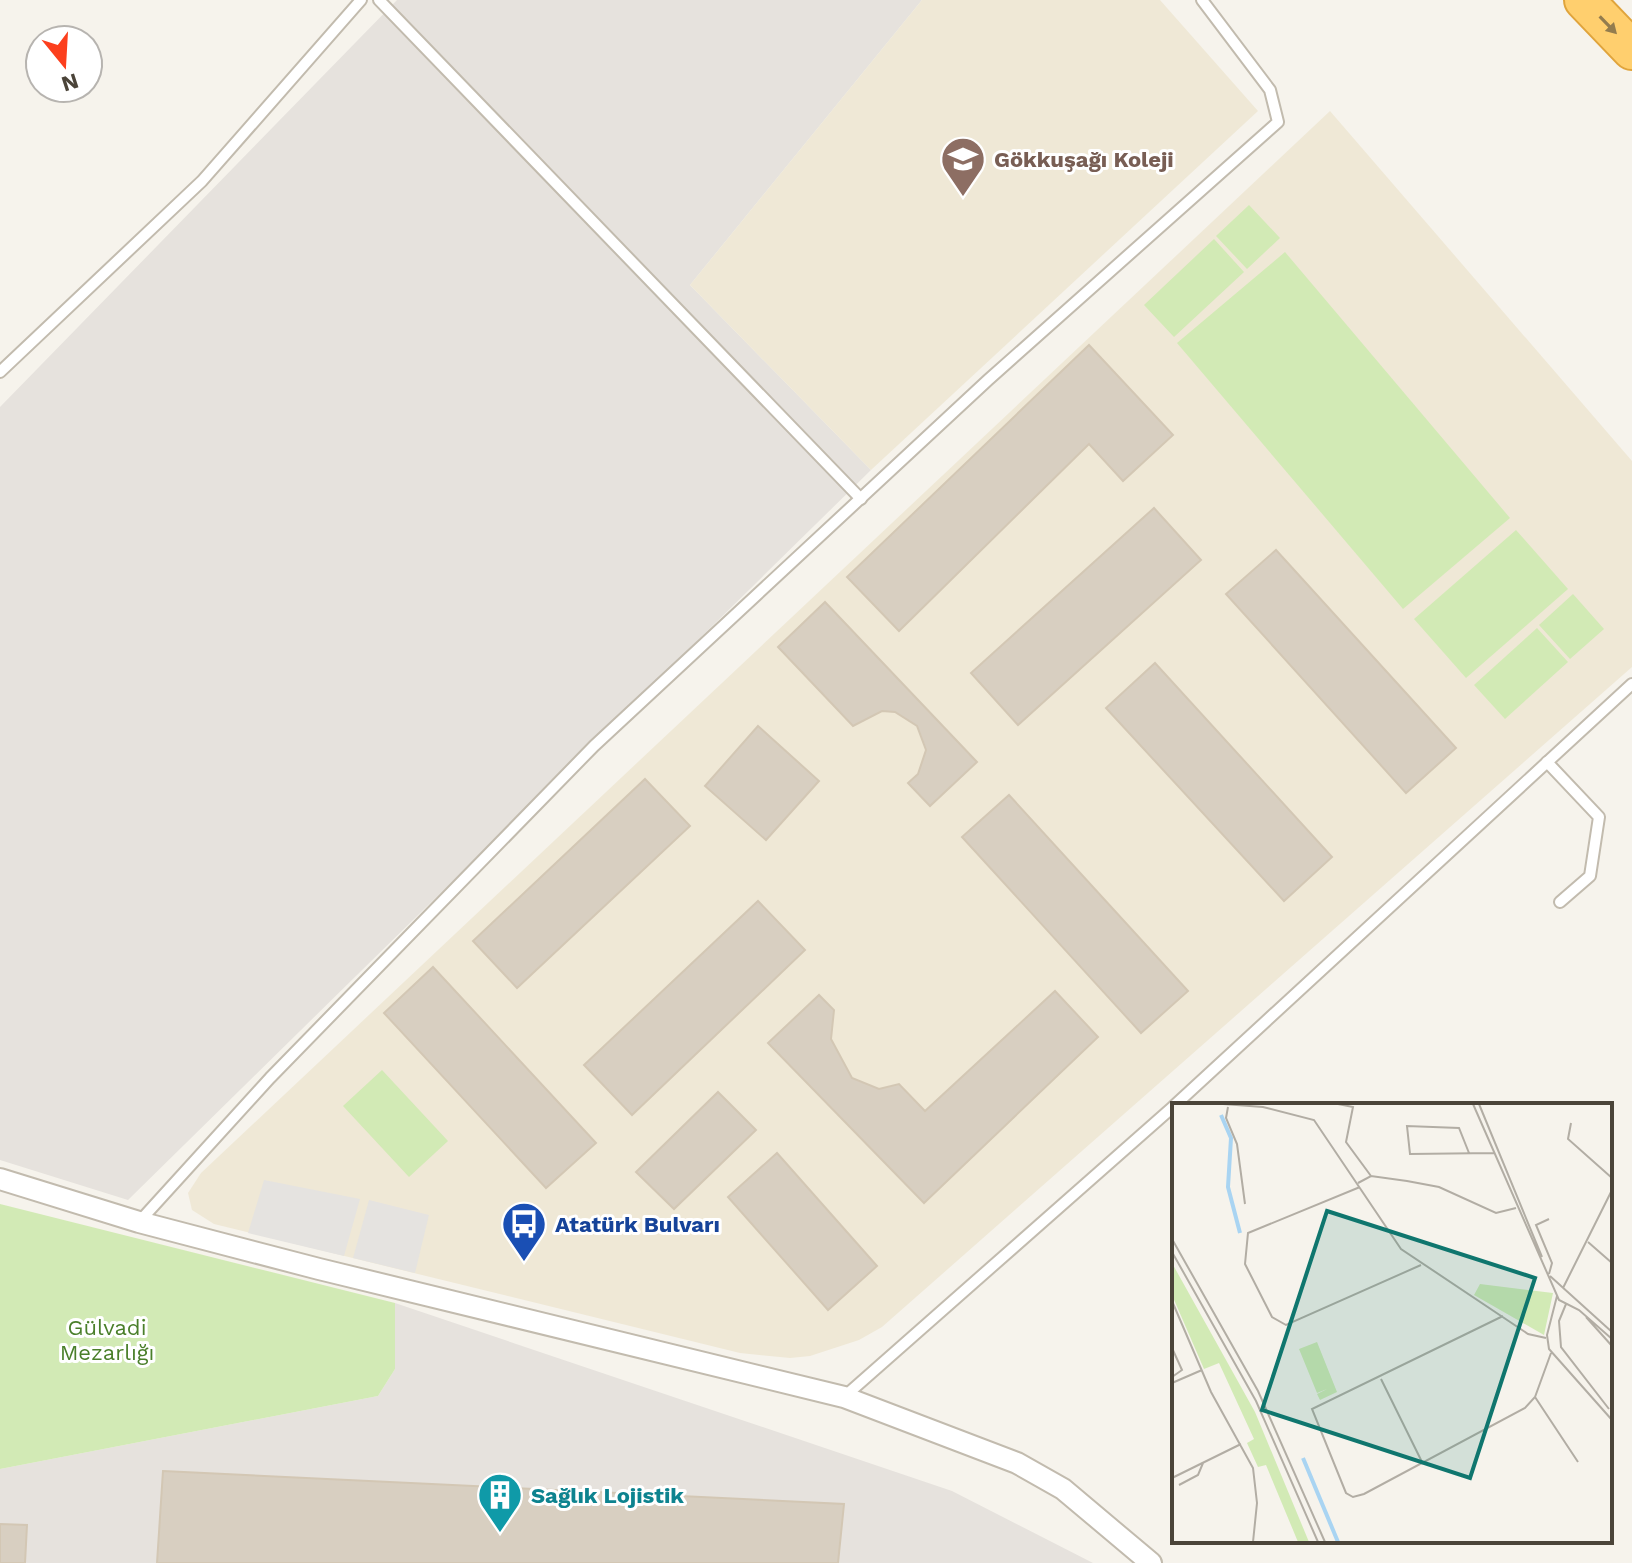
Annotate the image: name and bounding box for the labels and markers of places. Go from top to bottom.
school or university icon: Gökkuşağı Koleji [939,135,987,198]
place label: Gökkuşağı Koleji [994,147,1174,172]
bus stop icon: Atatürk Bulvarı [500,1200,548,1263]
place label: Atatürk Bulvarı [555,1212,720,1237]
building icon: Sağlık Lojistik [476,1471,524,1534]
place label: Sağlık Lojistik [531,1483,684,1508]

